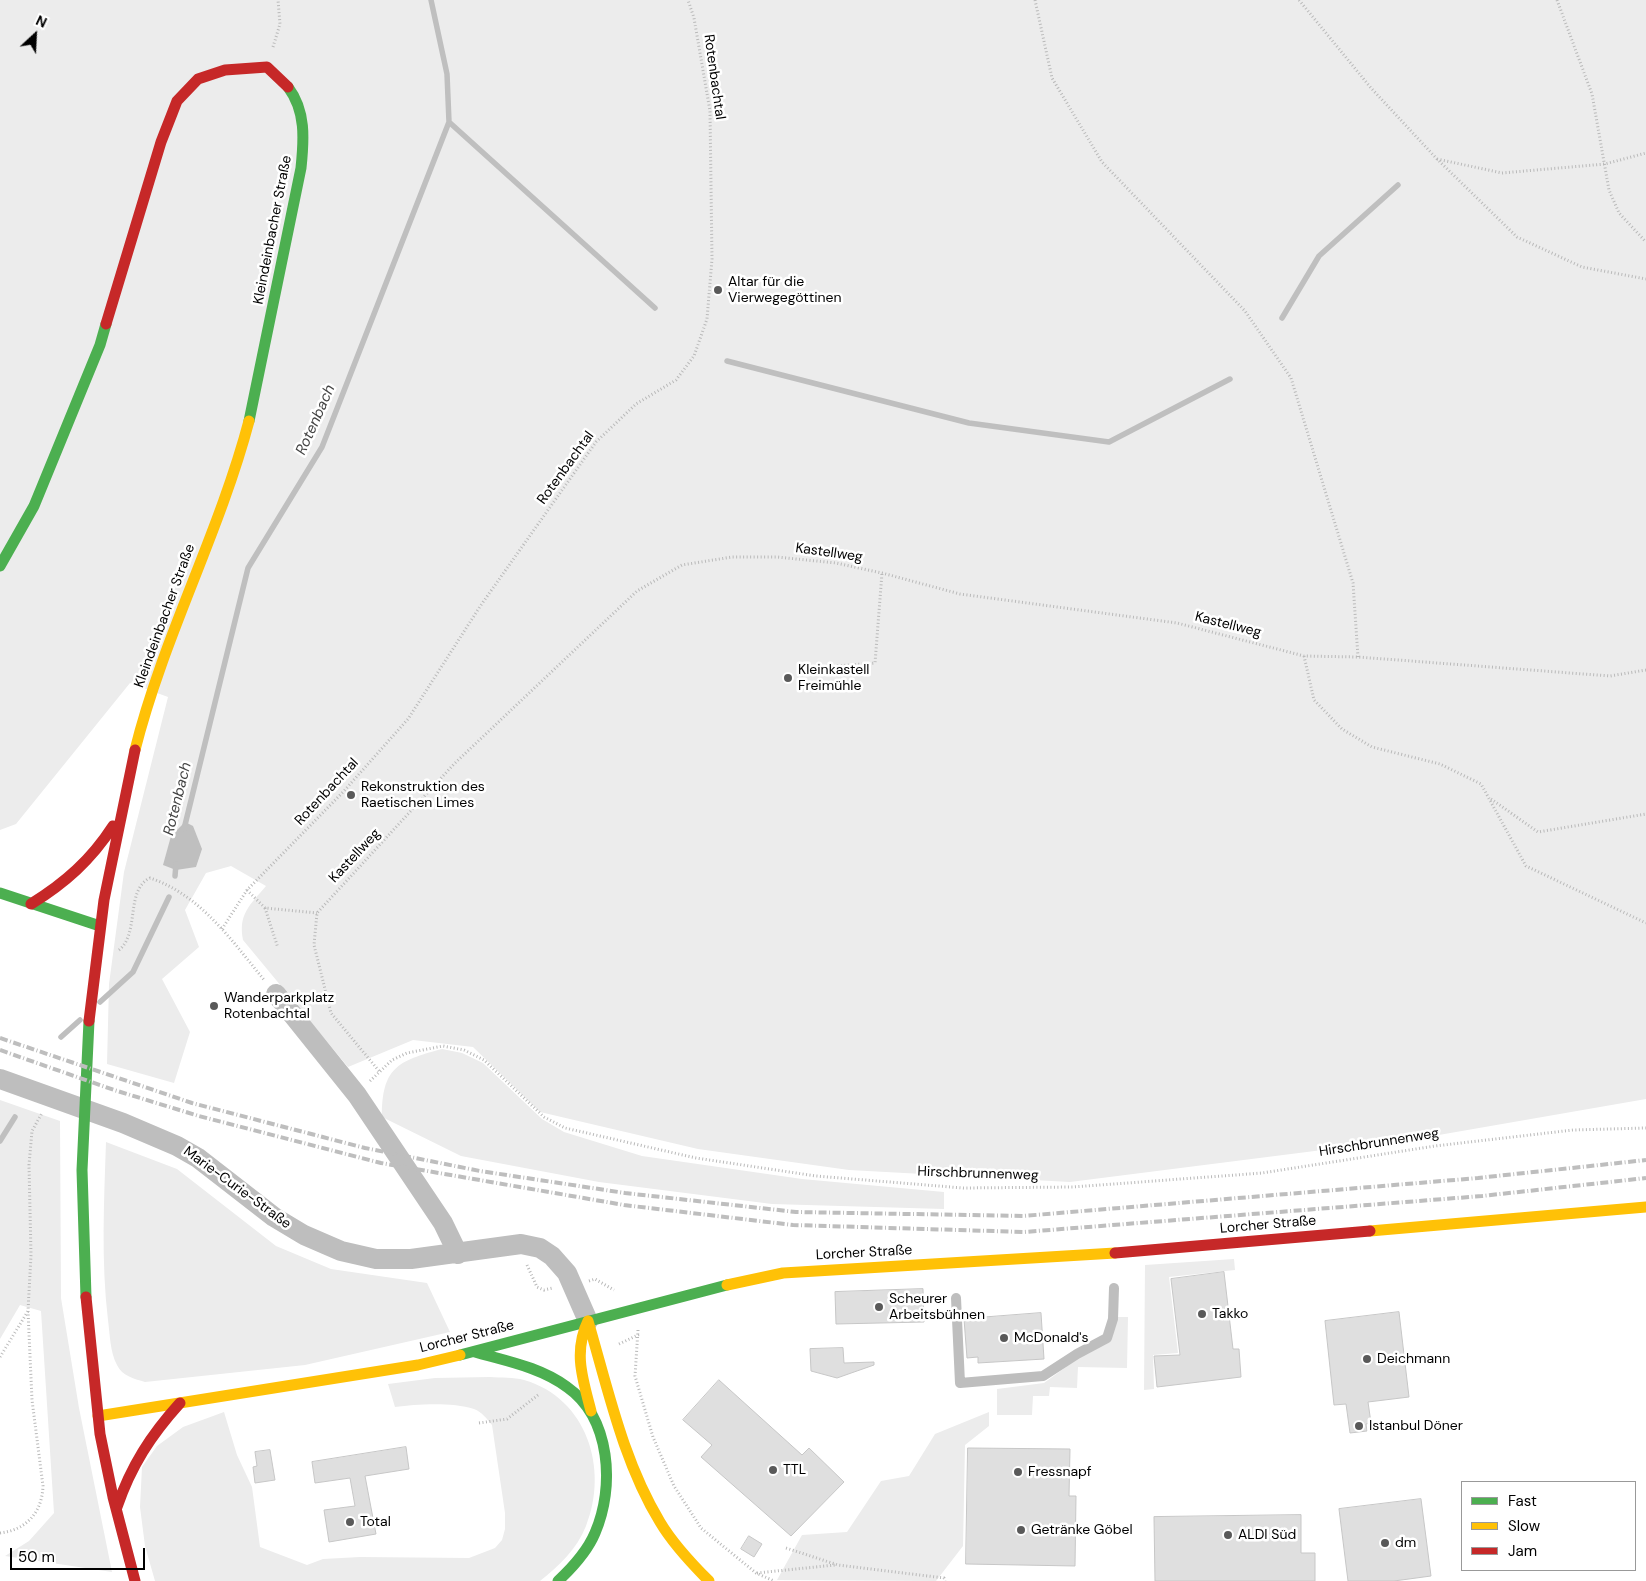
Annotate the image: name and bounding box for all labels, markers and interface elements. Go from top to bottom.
north arrow [10,10,60,60]
text: N [33,11,50,32]
street label: Rotenbachtal [700,33,728,121]
street label: Kleindeinbacher Straße [250,154,296,306]
place label: Altar für die Vierwegegöttinen [728,274,842,306]
marker: Altar für die Vierwegegöttinen [712,284,724,296]
water label: Rotenbach [293,382,339,458]
street label: Rotenbachtal [534,428,598,508]
street label: Kastellweg [794,540,864,566]
street label: Kleindeinbacher Straße [131,542,199,690]
street label: Kastellweg [1193,609,1263,641]
place label: Kleinkastell Freimühle [798,662,869,694]
marker: Kleinkastell Freimühle [782,672,794,684]
street label: Rotenbachtal [292,755,362,829]
water label: Rotenbach [160,760,196,838]
place label: Rekonstruktion des Raetischen Limes [361,779,485,812]
marker: Rekonstruktion des Raetischen Limes [345,789,357,801]
street label: Kastellweg [326,825,384,887]
place label: Wanderparkplatz Rotenbachtal [224,990,334,1022]
marker: Wanderparkplatz Rotenbachtal [208,1000,220,1012]
street label: Hirschbrunnenweg [1318,1125,1440,1161]
street label: Marie-Curie-Straße [180,1143,294,1233]
street label: Hirschbrunnenweg [917,1163,1039,1185]
street label: Lorcher Straße [1219,1212,1317,1238]
street label: Lorcher Straße [815,1242,913,1264]
place label: Scheurer Arbeitsbühnen [889,1291,985,1324]
marker: Scheurer Arbeitsbühnen [873,1301,885,1313]
place label: Takko [1212,1306,1248,1322]
marker: Takko [1196,1308,1208,1320]
street label: Lorcher Straße [418,1317,516,1357]
place label: McDonald's [1014,1330,1089,1346]
marker: McDonald's [998,1332,1010,1344]
place label: Deichmann [1377,1351,1450,1367]
marker: Deichmann [1361,1353,1373,1365]
place label: Istanbul Döner [1369,1418,1463,1434]
marker: Istanbul Döner [1353,1420,1365,1432]
place label: TTL [783,1462,806,1478]
marker: TTL [767,1464,779,1476]
place label: Fressnapf [1028,1464,1092,1480]
marker: Fressnapf [1012,1466,1024,1478]
legend [1461,1481,1636,1571]
text: Fast [1508,1491,1537,1511]
place label: Total [360,1514,391,1530]
marker: Total [344,1516,356,1528]
text: Slow [1508,1516,1540,1536]
place label: Getränke Göbel [1031,1522,1133,1538]
marker: Getränke Göbel [1015,1524,1027,1536]
place label: ALDI Süd [1238,1527,1296,1543]
marker: ALDI Süd [1222,1529,1234,1541]
place label: dm [1395,1535,1416,1551]
marker: dm [1379,1537,1391,1549]
scale bar [12,1538,148,1570]
text: Jam [1508,1541,1537,1561]
text: 50 m [18,1547,55,1567]

